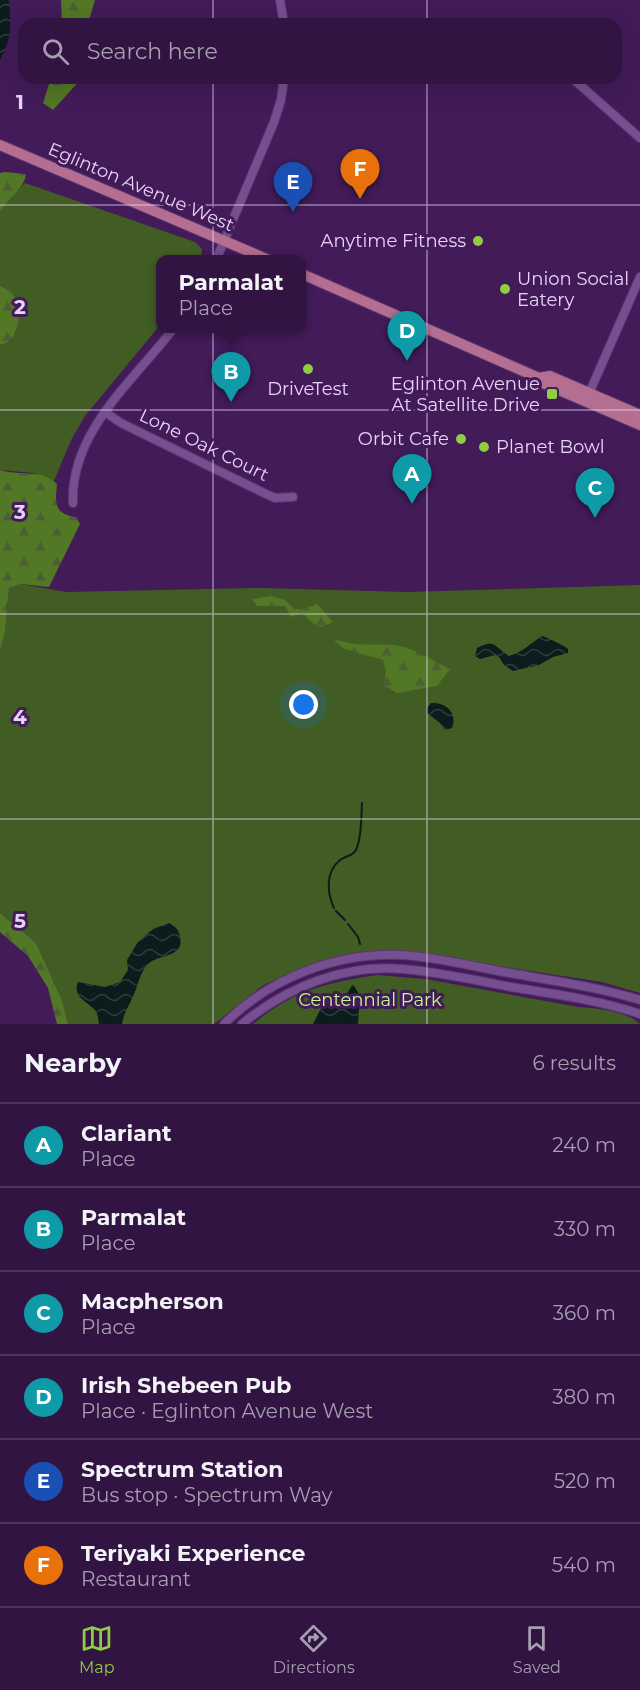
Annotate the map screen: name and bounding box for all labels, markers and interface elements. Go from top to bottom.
search box [18,18,622,84]
icon: search [39,35,72,68]
text: Search here [87,38,218,65]
text: 1 [16,90,24,114]
street label: Eglinton Avenue West [45,138,237,236]
pin: F [340,150,380,199]
pin: E [274,162,312,212]
place label: Anytime Fitness [321,230,466,252]
marker: Anytime Fitness [471,234,485,248]
popup [156,255,306,333]
place label: Union Social Eatery [517,268,629,311]
text: Parmalat [178,269,284,296]
marker: Union Social Eatery [498,282,512,296]
text: 2 [14,295,26,319]
text: Place [178,296,233,320]
pin: D [388,312,426,361]
pin: B [212,352,250,402]
marker: DriveTest [301,362,315,376]
place label: Eglinton Avenue At Satellite Drive [391,373,540,416]
place label: DriveTest [267,378,349,400]
marker: Eglinton Avenue At Satellite Drive [545,387,559,401]
street label: Lone Oak Court [136,404,272,486]
place label: Orbit Cafe [358,428,449,450]
marker: Orbit Cafe [454,432,468,446]
place label: Planet Bowl [496,436,605,458]
marker: Planet Bowl [477,440,491,454]
pin: A [392,454,432,504]
pin: C [576,468,614,518]
text: 3 [13,500,26,524]
your location [289,690,318,719]
text: 4 [13,705,27,729]
text: 5 [14,909,26,933]
park label: Centennial Park [298,989,442,1011]
text: Nearby [24,1047,121,1079]
text: 6 results [532,1051,616,1075]
text: Clariant [81,1120,172,1147]
text: A [36,1133,51,1157]
text: 240 m [552,1133,616,1157]
text: Place [81,1147,136,1171]
text: Parmalat [81,1204,186,1231]
text: B [36,1217,51,1241]
text: 330 m [554,1217,616,1241]
text: Place [81,1231,136,1255]
text: Macpherson [81,1288,224,1315]
text: C [36,1301,51,1325]
text: 360 m [553,1301,616,1325]
text: Place [81,1315,136,1339]
text: Irish Shebeen Pub [81,1372,291,1399]
text: D [35,1385,52,1409]
text: 380 m [552,1385,616,1409]
text: Place · Eglinton Avenue West [81,1399,373,1423]
text: Spectrum Station [81,1456,283,1483]
text: E [37,1469,50,1493]
text: 520 m [554,1469,616,1493]
text: Bus stop · Spectrum Way [81,1483,332,1507]
text: Teriyaki Experience [81,1540,306,1567]
text: F [37,1553,50,1577]
text: 540 m [552,1553,616,1577]
text: Restaurant [81,1567,191,1591]
tab: Map [79,1622,115,1677]
tab: Directions [273,1622,355,1677]
tab: Saved [513,1622,561,1677]

